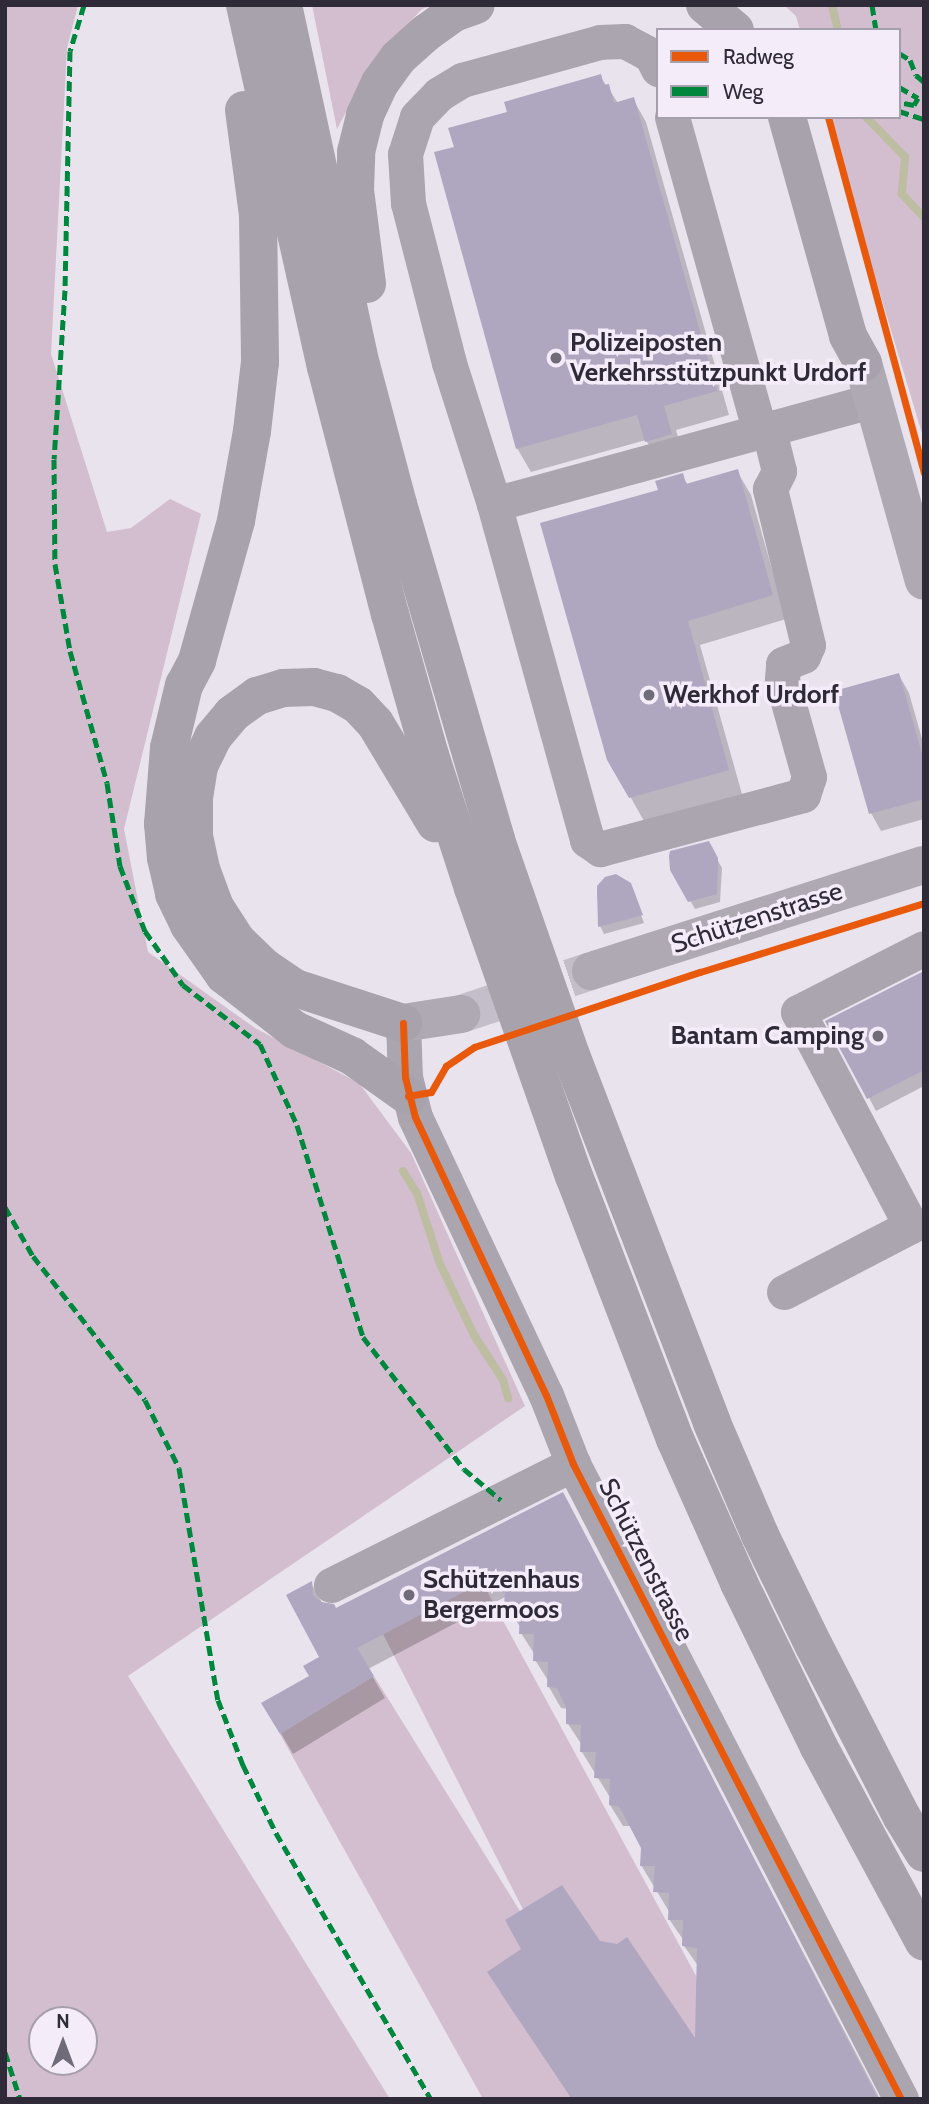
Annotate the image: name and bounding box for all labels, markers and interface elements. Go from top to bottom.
legend [656,28,901,119]
text: Radweg [723,44,794,69]
text: Weg [723,79,763,104]
place label: Polizeiposten Verkehrsstützpunkt Urdorf [570,327,866,388]
marker: Polizeiposten Verkehrsstützpunkt Urdorf [548,350,564,366]
place label: Werkhof Urdorf [663,679,839,711]
marker: Werkhof Urdorf [641,687,657,703]
street label: Schützenstrasse [667,876,847,960]
place label: Bantam Camping [670,1020,864,1052]
marker: Bantam Camping [870,1028,886,1044]
street label: Schützenstrasse [592,1474,700,1646]
place label: Schützenhaus Bergermoos [423,1564,580,1626]
marker: Schützenhaus Bergermoos [401,1587,417,1603]
north arrow [28,2006,98,2076]
text: N [56,2010,70,2033]

